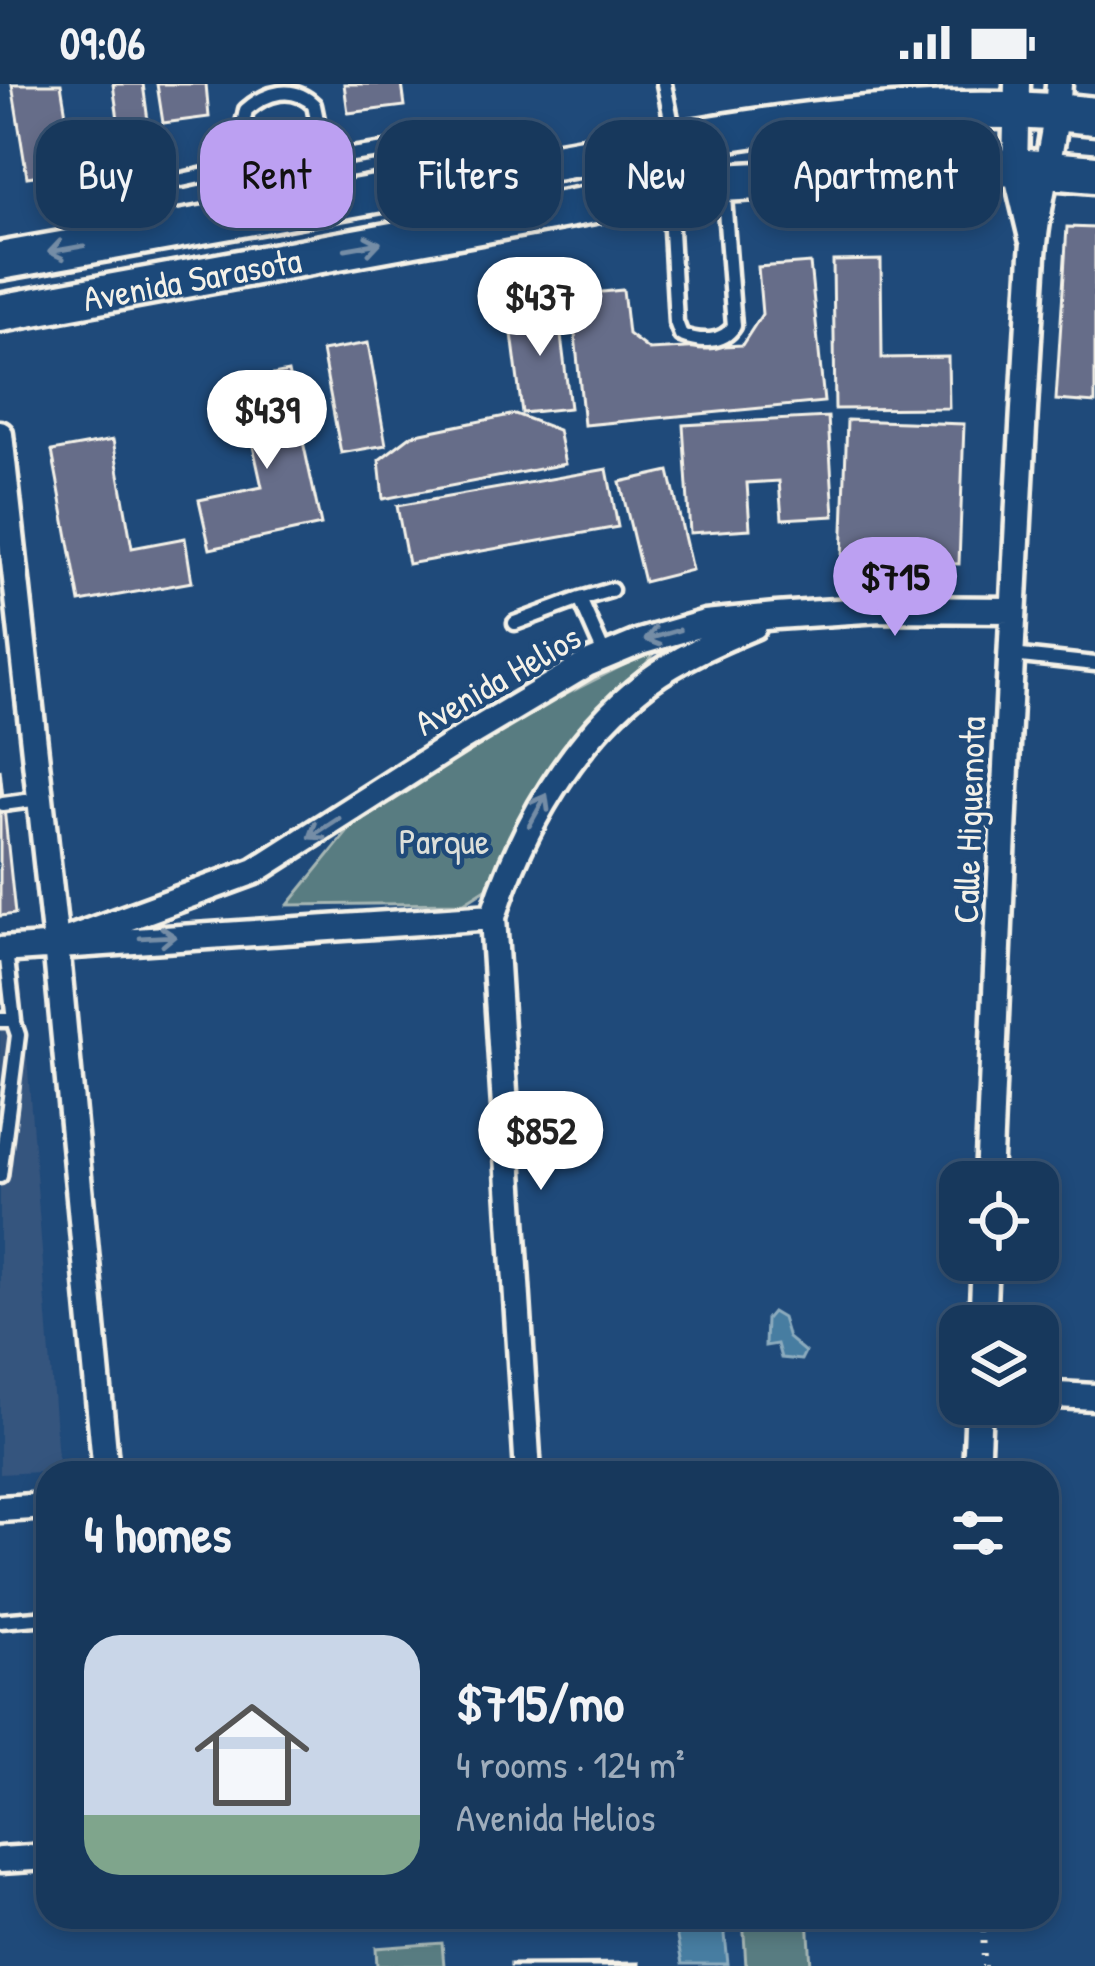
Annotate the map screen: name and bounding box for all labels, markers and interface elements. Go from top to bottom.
text: 09:06 [60,12,145,73]
chip: Buy [36,120,176,228]
chip: Rent [200,120,353,228]
chip: Filters [377,120,561,228]
chip: New [585,120,727,228]
chip: Apartment [751,120,1000,228]
street label: Avenida Sarasota [79,234,305,322]
one-way arrow [343,234,382,256]
one-way arrow [47,239,86,262]
pin: $437 [469,257,611,359]
text: $437 [504,269,576,322]
pin: $439 [196,370,338,472]
text: $439 [234,382,300,435]
pin: $715 [824,537,966,639]
text: $715 [860,549,930,602]
street label: Avenida Helios [405,612,589,746]
one-way arrow [643,626,681,648]
street label: Calle Higuemota [940,716,996,924]
one-way arrow [527,793,551,828]
one-way arrow [307,815,341,840]
park label: Parque [399,816,489,865]
one-way arrow [138,925,177,948]
pin: $852 [470,1091,612,1193]
text: $852 [505,1103,577,1156]
map controls [939,1161,1059,1425]
button: locate [939,1161,1059,1281]
button: layers [939,1305,1059,1425]
text: 4 homes [84,1499,231,1568]
icon: filters [945,1500,1011,1566]
text: $715/mo [456,1668,624,1737]
icon: home [180,1683,324,1827]
text: 4 rooms · 124 m² [456,1737,685,1790]
text: Avenida Helios [456,1790,656,1843]

